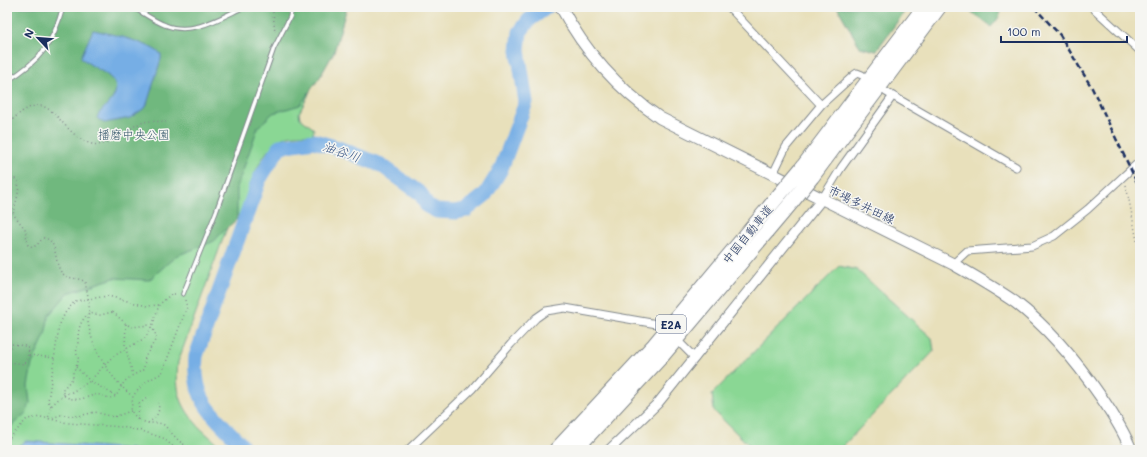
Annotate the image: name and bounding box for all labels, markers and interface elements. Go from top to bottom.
north arrow [18,18,58,58]
scale bar [1001,18,1127,44]
text: 100 m [1007,23,1041,39]
text: N [20,26,37,40]
park label: 播磨中央公園 [98,126,170,142]
water label: 油谷川 [321,137,363,165]
street label: 市場多井田線 [826,181,898,227]
street label: 中国自動車道 [718,201,776,267]
road number: E2A [656,315,686,333]

